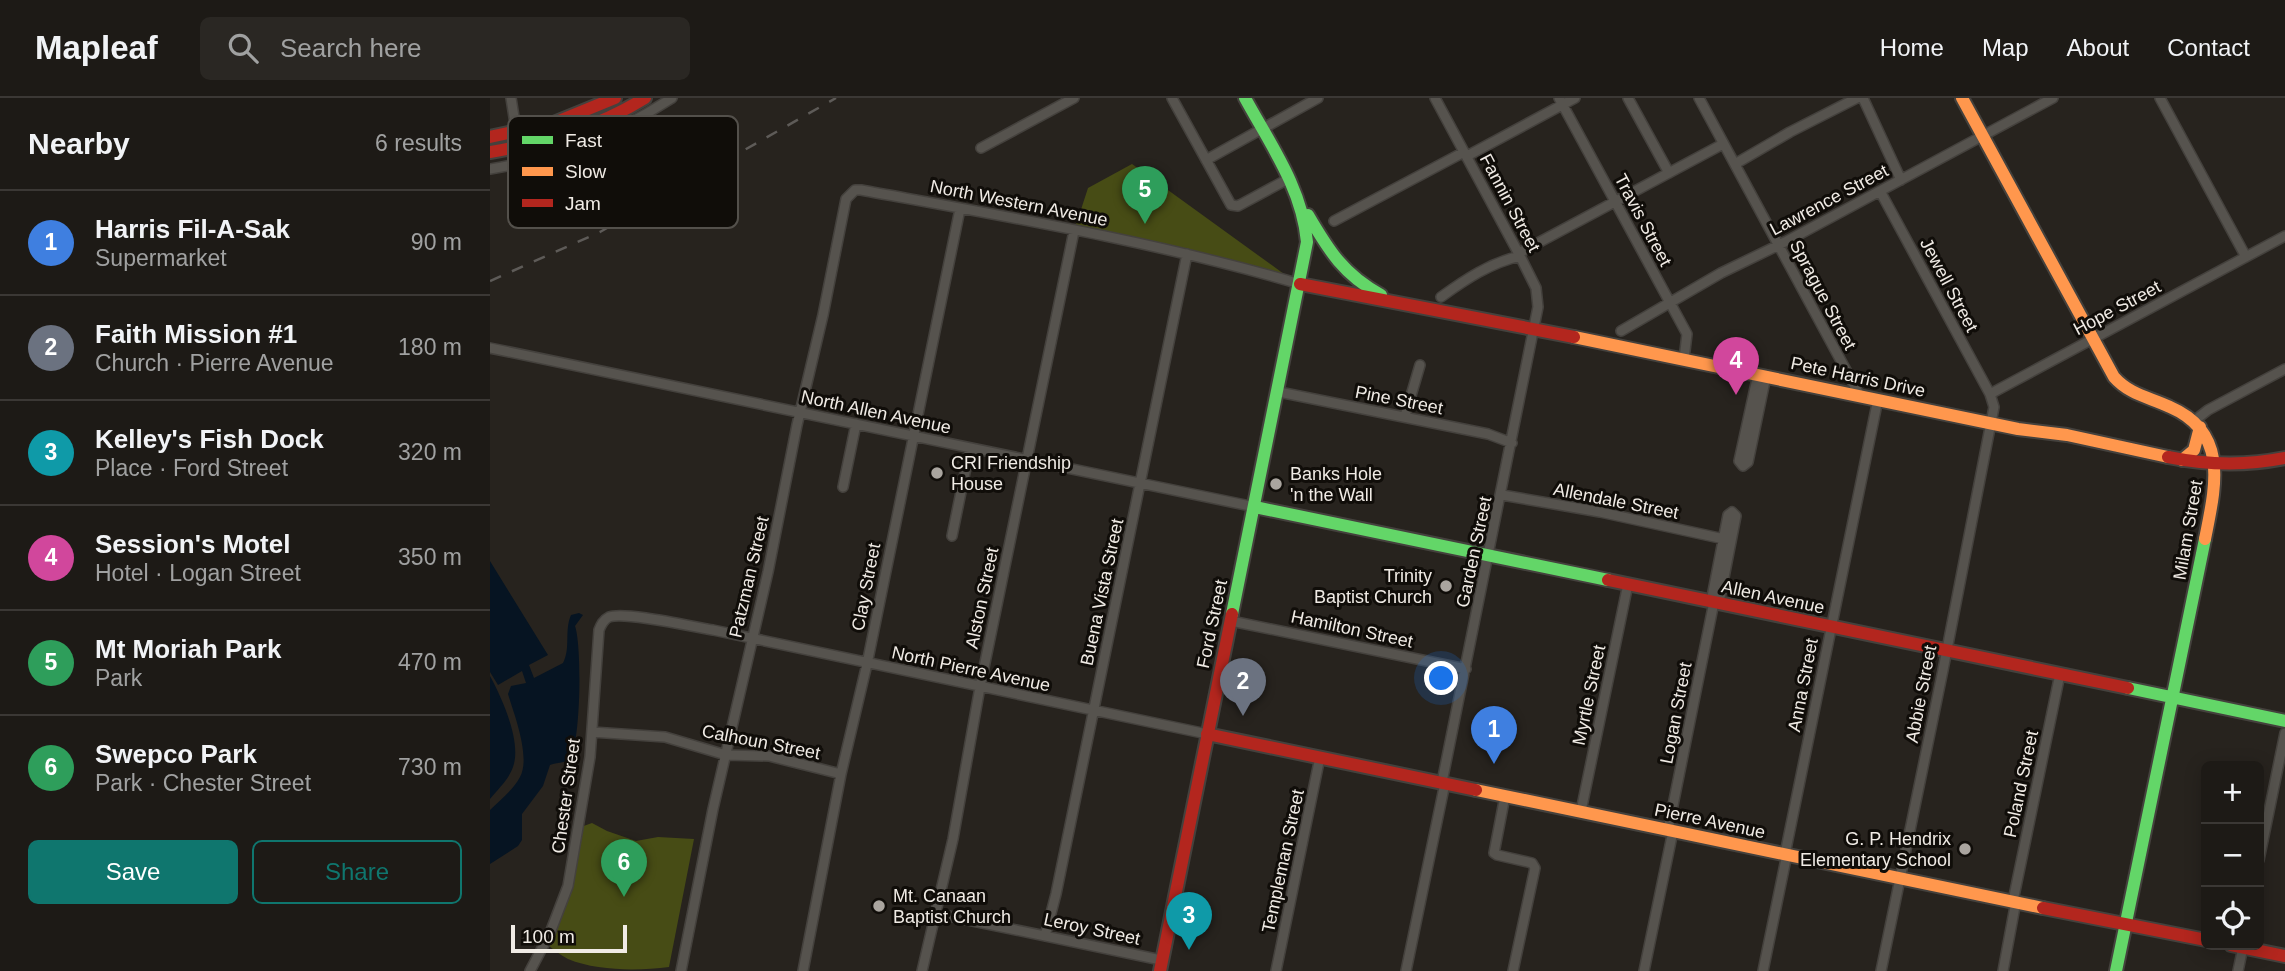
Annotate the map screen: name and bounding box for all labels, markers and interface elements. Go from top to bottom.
search box [200,17,690,80]
text: Mapleaf [35,29,158,66]
icon: search [224,29,262,67]
text: Search here [280,33,422,63]
text: Home [1880,34,1944,61]
text: Map [1982,34,2029,61]
text: About [2067,34,2129,61]
text: Contact [2167,34,2250,61]
legend [508,116,738,228]
text: Nearby [28,127,130,160]
text: 6 results [375,130,462,156]
text: Fast [565,130,603,151]
street label: Fannin Street [1476,151,1544,255]
street label: Lawrence Street [1766,160,1892,240]
text: Slow [565,161,606,182]
pin: 5 [1122,166,1168,224]
street label: Travis Street [1610,171,1676,269]
street label: North Western Avenue [929,176,1109,230]
text: Jam [565,193,601,214]
text: Harris Fil-A-Sak [95,214,290,244]
text: 1 [45,229,57,255]
text: 90 m [411,229,462,255]
street label: Jewell Street [1916,235,1982,335]
street label: Sprague Street [1786,237,1860,353]
text: Supermarket [95,245,227,271]
street label: Hope Street [2070,277,2164,339]
text: Faith Mission #1 [95,319,297,349]
text: 2 [45,334,57,360]
text: 180 m [398,334,462,360]
pin: 4 [1713,337,1759,395]
text: Church · Pierre Avenue [95,350,334,376]
street label: Pete Harris Drive [1789,353,1927,401]
street label: Pine Street [1353,382,1445,418]
street label: North Allen Avenue [799,386,953,438]
text: Kelley's Fish Dock [95,424,324,454]
text: 3 [45,439,57,465]
text: 320 m [398,439,462,465]
place label: CRI Friendship House [951,453,1071,494]
text: Place · Ford Street [95,455,288,481]
place label: Banks Hole 'n the Wall [1290,464,1382,505]
marker: CRI Friendship House [929,465,945,481]
marker: Banks Hole 'n the Wall [1268,476,1284,492]
street label: Allendale Street [1552,479,1680,523]
street label: Milam Street [2169,479,2207,581]
street label: Garden Street [1452,495,1496,609]
street label: Patzman Street [725,514,773,640]
street label: Buena Vista Street [1077,517,1127,667]
text: Session's Motel [95,529,290,559]
street label: Clay Street [848,541,884,633]
text: 4 [45,544,57,570]
text: 350 m [398,544,462,570]
street label: Alston Street [962,546,1002,650]
text: Hotel · Logan Street [95,560,301,586]
place label: Trinity Baptist Church [1314,566,1432,607]
street label: Allen Avenue [1720,576,1826,618]
street label: Ford Street [1193,578,1231,670]
marker: Trinity Baptist Church [1438,578,1454,594]
street label: Hamilton Street [1289,606,1415,652]
text: Mt Moriah Park [95,634,281,664]
street label: Anna Street [1784,636,1822,734]
street label: North Pierre Avenue [890,642,1052,696]
street label: Myrtle Street [1569,643,1609,747]
street label: Abbie Street [1902,643,1940,745]
text: 5 [45,649,57,675]
text: 470 m [398,649,462,675]
pin: 2 [1220,658,1266,716]
street label: Logan Street [1656,660,1696,766]
your location [1424,661,1458,695]
text: Park [95,665,142,691]
pin: 1 [1471,706,1517,764]
street label: Calhoun Street [700,721,822,763]
street label: Poland Street [2000,729,2042,839]
street label: Chester Street [548,737,584,855]
text: Swepco Park [95,739,257,769]
text: 6 [45,754,57,780]
text: 730 m [398,754,462,780]
map controls [2201,761,2264,950]
button: + [2201,761,2264,824]
text: Park · Chester Street [95,770,311,796]
street label: Templeman Street [1258,787,1308,935]
street label: Pierre Avenue [1653,799,1767,843]
button: − [2201,824,2264,887]
place label: G. P. Hendrix Elementary School [1800,829,1951,870]
pin: 6 [601,839,647,897]
button: Save [28,840,238,904]
button: Share [252,840,462,904]
marker: G. P. Hendrix Elementary School [1957,841,1973,857]
place label: Mt. Canaan Baptist Church [893,886,1011,927]
button: locate [2201,887,2264,950]
pin: 3 [1166,892,1212,950]
marker: Mt. Canaan Baptist Church [871,898,887,914]
street label: Leroy Street [1042,909,1142,949]
scale bar [511,922,626,954]
text: 100 m [522,926,575,947]

